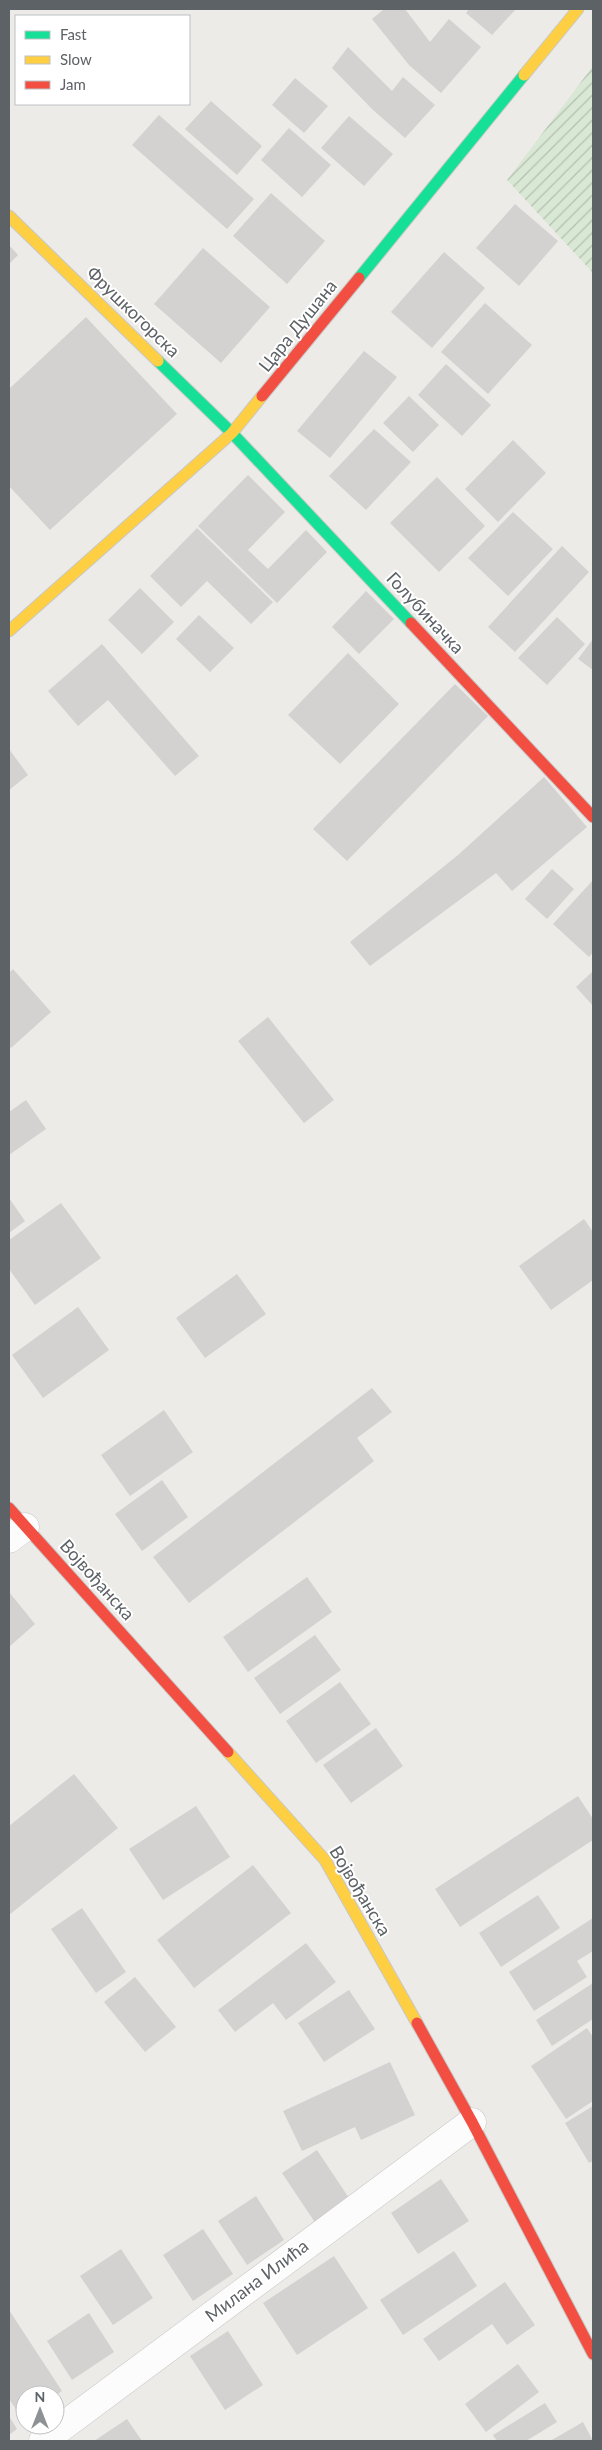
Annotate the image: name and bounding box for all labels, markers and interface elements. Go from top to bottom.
legend [15,15,190,105]
text: Fast [60,25,87,43]
text: Slow [60,50,92,68]
text: Jam [60,75,86,93]
street label: Фрушкогорска [82,261,185,361]
street label: Цара Душана [253,275,341,376]
street label: Голубиначка [382,567,469,658]
street label: Војвођанска [56,1534,140,1624]
street label: Војвођанска [325,1842,396,1939]
street label: Милана Илића [200,2234,312,2326]
north arrow [15,2385,65,2435]
text: N [35,2388,45,2405]

